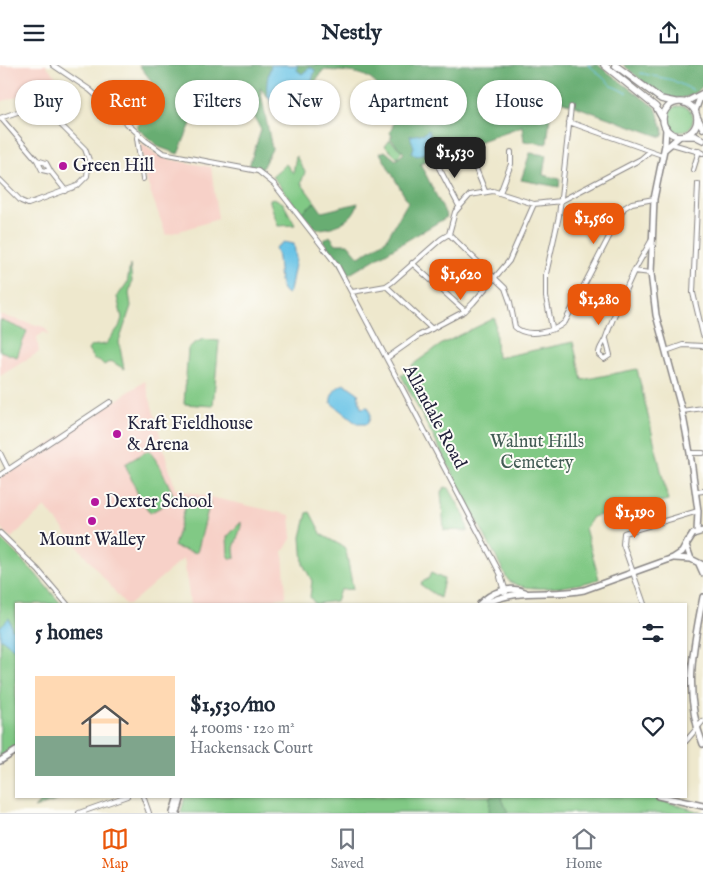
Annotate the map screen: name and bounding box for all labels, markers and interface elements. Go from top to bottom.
icon: menu [20,19,48,47]
text: Nestly [321,19,382,47]
icon: share [655,19,683,47]
chip: Buy [15,80,81,125]
chip: Rent [91,80,165,125]
chip: Filters [175,80,259,125]
chip: New [269,80,340,125]
chip: Apartment [350,80,467,125]
chip: House [477,80,562,125]
pin: $1,530 [414,137,496,179]
text: $1,530 [436,143,474,163]
place label: Green Hill [73,155,154,178]
marker: Green Hill [57,160,69,172]
pin: $1,560 [553,203,635,245]
text: $1,560 [574,209,614,229]
pin: $1,620 [420,259,502,301]
text: $1,620 [440,265,482,285]
pin: $1,280 [558,283,640,326]
text: $1,280 [579,290,619,310]
street label: Allandale Road [396,360,471,473]
place label: Kraft Fieldhouse & Arena [127,413,253,457]
marker: Kraft Fieldhouse & Arena [111,428,123,440]
park label: Walnut Hills Cemetery [490,431,584,475]
place label: Dexter School [105,491,212,514]
marker: Dexter School [89,496,101,508]
pin: $1,190 [594,497,676,539]
text: $1,190 [615,503,655,523]
marker: Mount Walley [86,515,98,527]
place label: Mount Walley [39,529,145,552]
icon: filters [639,619,667,647]
text: 5 homes [35,620,103,647]
text: $1,530/mo [190,692,275,719]
icon: home [75,696,135,756]
icon: heart [639,712,667,740]
text: 4 rooms · 120 m² [190,719,295,739]
text: Hackensack Court [190,739,313,759]
tab: Map [101,825,129,873]
tab: Saved [331,825,364,873]
tab: Home [566,825,602,873]

